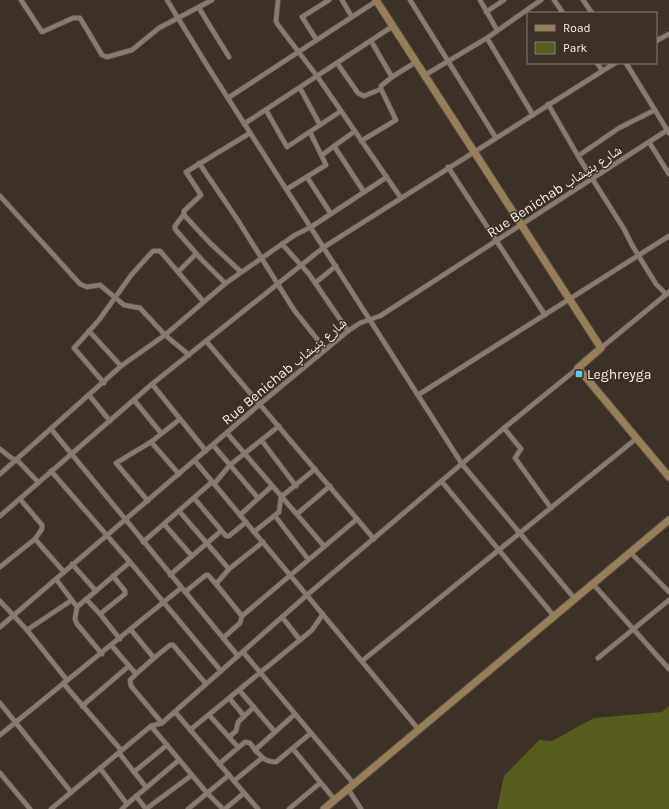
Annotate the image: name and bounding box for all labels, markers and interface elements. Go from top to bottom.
legend [527,12,657,64]
text: Road [563,21,591,35]
text: Park [563,41,588,55]
street label: Rue Benichab شارع بنيشاب [484,141,626,242]
street label: Rue Benichab شارع بنيشاب [218,314,351,429]
place label: Leghreyga [587,366,651,383]
marker: Leghreyga [574,369,584,379]

